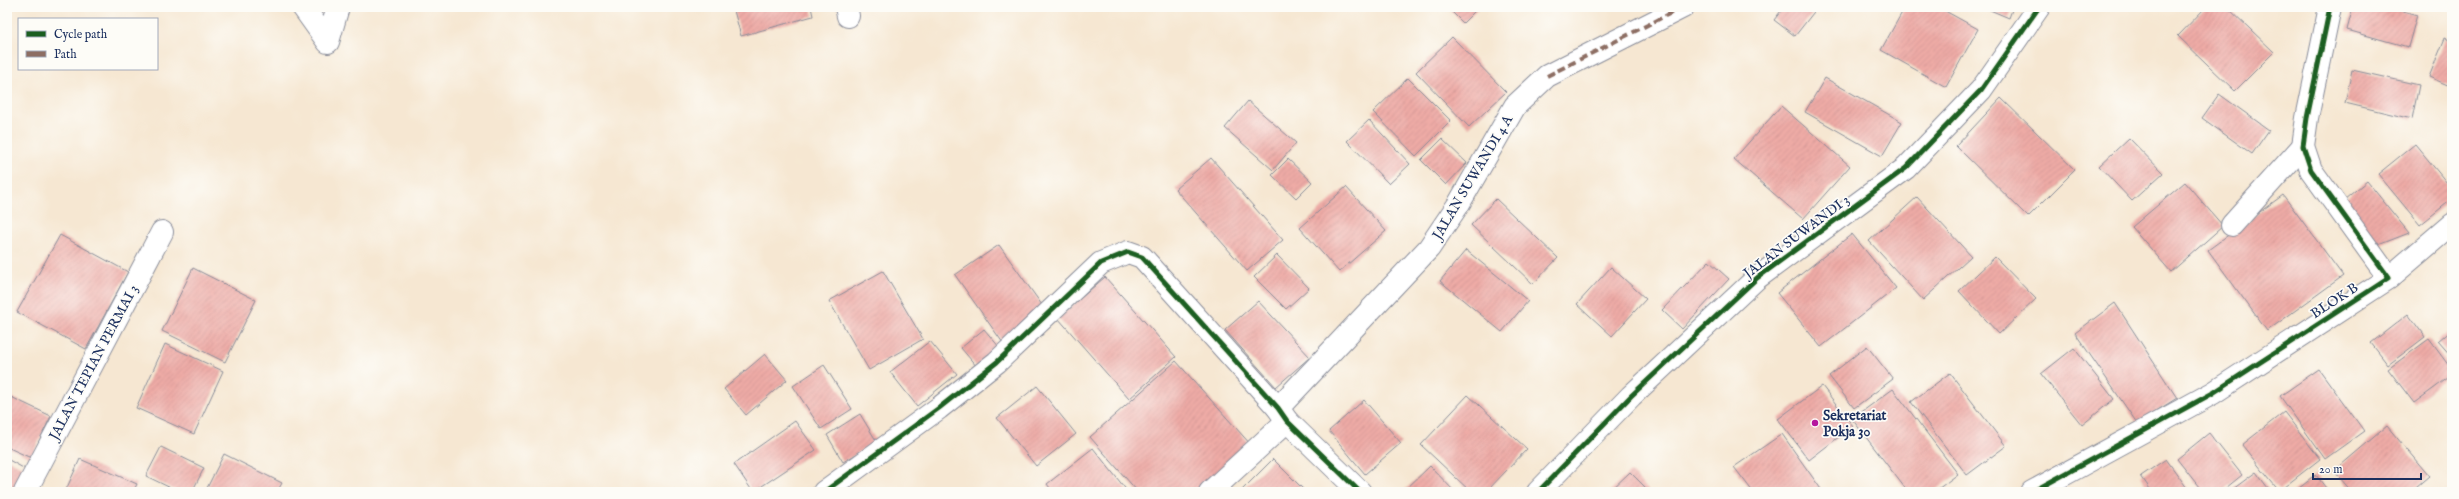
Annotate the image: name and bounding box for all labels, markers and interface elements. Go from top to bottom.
legend [18,18,158,70]
text: Cycle path [54,27,108,43]
text: Path [54,47,77,62]
street label: JALAN SUWANDI 4 A [1427,111,1517,245]
street label: JALAN SUWANDI 3 [1738,191,1853,284]
street label: BLOK B [2307,279,2362,323]
street label: JALAN TEPIAN PERMAI 3 [44,282,143,445]
place label: Sekretariat Pokja 30 [1823,407,1886,441]
marker: Sekretariat Pokja 30 [1810,418,1820,428]
scale bar [2313,455,2421,481]
text: 20 m [2319,462,2342,477]

